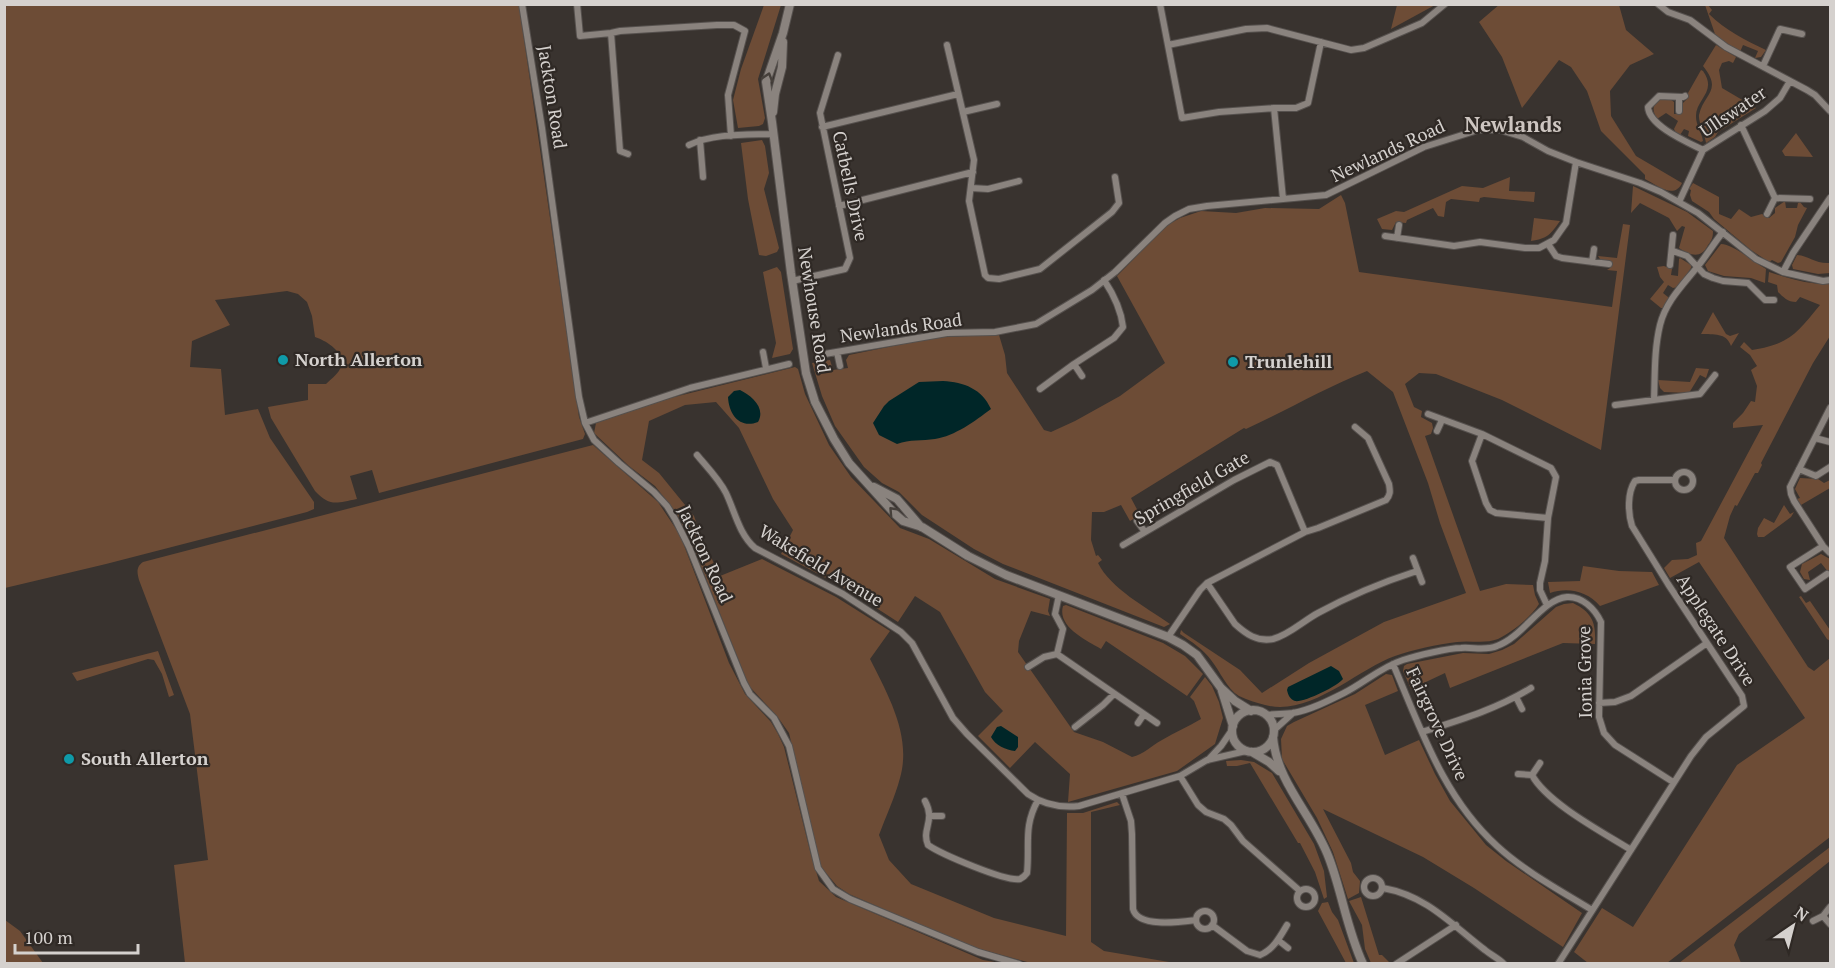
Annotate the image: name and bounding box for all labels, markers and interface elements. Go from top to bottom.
street label: Jackton Road [533,43,573,150]
one-way arrow [761,72,773,83]
street label: Ullswater [1694,80,1771,142]
district label: Newlands [1464,110,1562,138]
street label: Newlands Road [1327,113,1448,187]
street label: Catbells Drive [828,128,874,243]
street label: Newhouse Road [793,245,837,375]
street label: Newlands Road [838,307,963,347]
place label: North Allerton [295,347,423,371]
place label: Trunlehill [1245,349,1332,373]
marker: North Allerton [276,353,290,367]
marker: Trunlehill [1226,355,1240,369]
street label: Springfield Gate [1130,444,1253,530]
street label: Jackton Road [673,501,739,606]
one-way arrow [889,507,900,518]
street label: Wakefield Avenue [755,519,888,612]
street label: Applegate Drive [1672,569,1762,690]
street label: Ionia Grove [1571,625,1597,719]
street label: Fairgrove Drive [1401,663,1475,784]
place label: South Allerton [81,746,209,770]
marker: South Allerton [62,752,76,766]
north arrow [1763,896,1823,956]
text: N [1790,901,1813,926]
scale bar [15,917,138,955]
text: 100 m [24,925,73,949]

